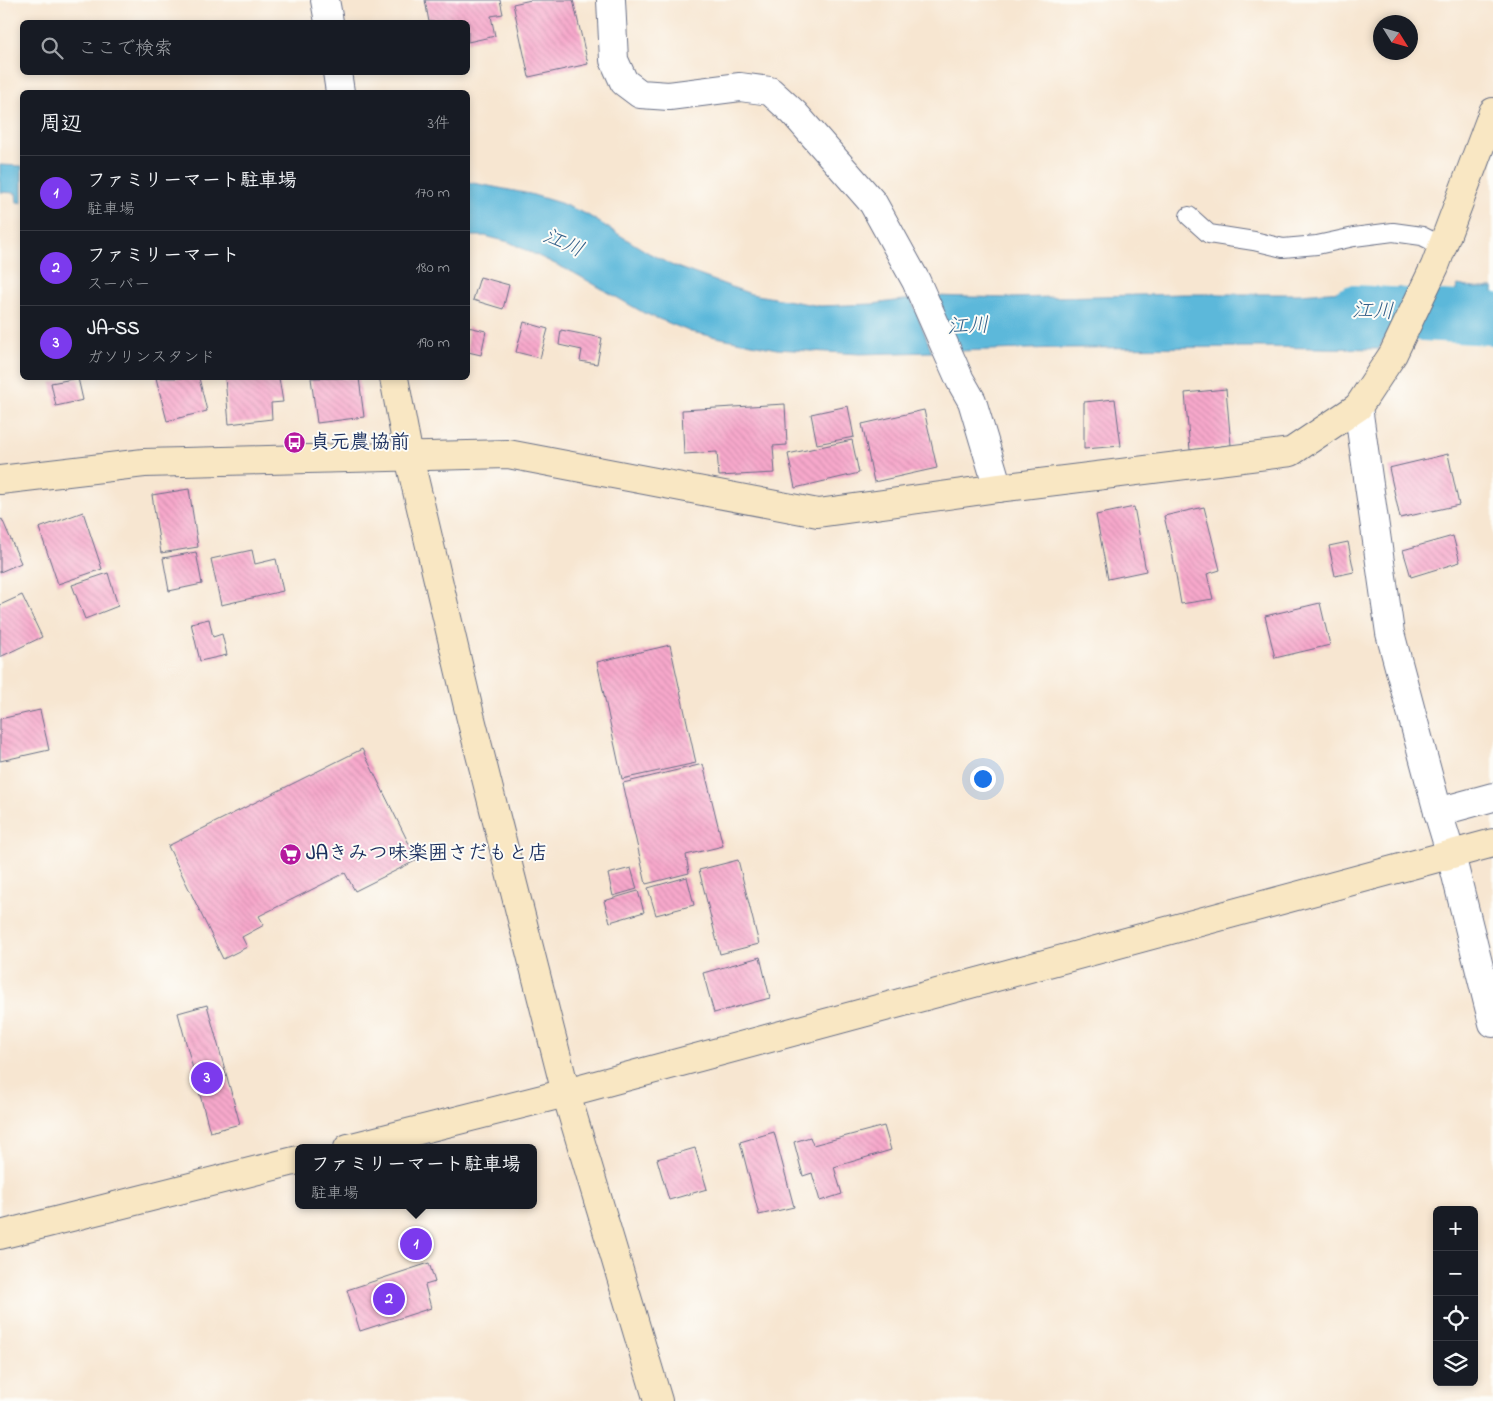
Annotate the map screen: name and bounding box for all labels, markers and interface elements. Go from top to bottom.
north arrow [1373,15,1418,60]
search box [20,20,470,75]
icon: search [38,34,66,62]
text: ここで検索 [78,36,173,63]
text: 周辺 [40,110,82,140]
text: 3件 [427,112,450,136]
text: ファミリーマート駐車場 [87,168,297,195]
text: 1 [53,181,59,205]
text: 170 m [415,181,450,205]
text: 駐車場 [87,198,135,222]
water label: 江川 [538,222,588,266]
text: ファミリーマート [87,243,240,270]
text: 2 [52,256,60,280]
text: 180 m [416,256,450,280]
text: スーパー [87,273,150,297]
water label: 江川 [1351,296,1395,328]
water label: 江川 [946,311,990,343]
text: JA-SS [87,316,140,343]
text: 3 [53,331,59,355]
text: 190 m [417,331,450,355]
text: ガソリンスタンド [87,346,215,370]
place label: 貞元農協前 [310,429,410,458]
bus stop icon: 貞元農協前 [282,431,306,455]
your location [970,766,996,792]
place label: JAきみつ味楽囲さだもと店 [306,840,548,869]
supermarket icon: JAきみつ味楽囲さだもと店 [278,842,302,866]
pin: 3 [191,1059,223,1097]
popup [295,1144,537,1209]
text: ファミリーマート駐車場 [311,1152,521,1179]
text: 駐車場 [311,1182,359,1206]
map controls [1433,1206,1478,1386]
button: + [1433,1206,1478,1251]
pin: 1 [400,1225,432,1263]
button: − [1433,1251,1478,1296]
pin: 2 [373,1280,405,1318]
button: locate [1433,1296,1478,1341]
button: layers [1433,1341,1478,1386]

